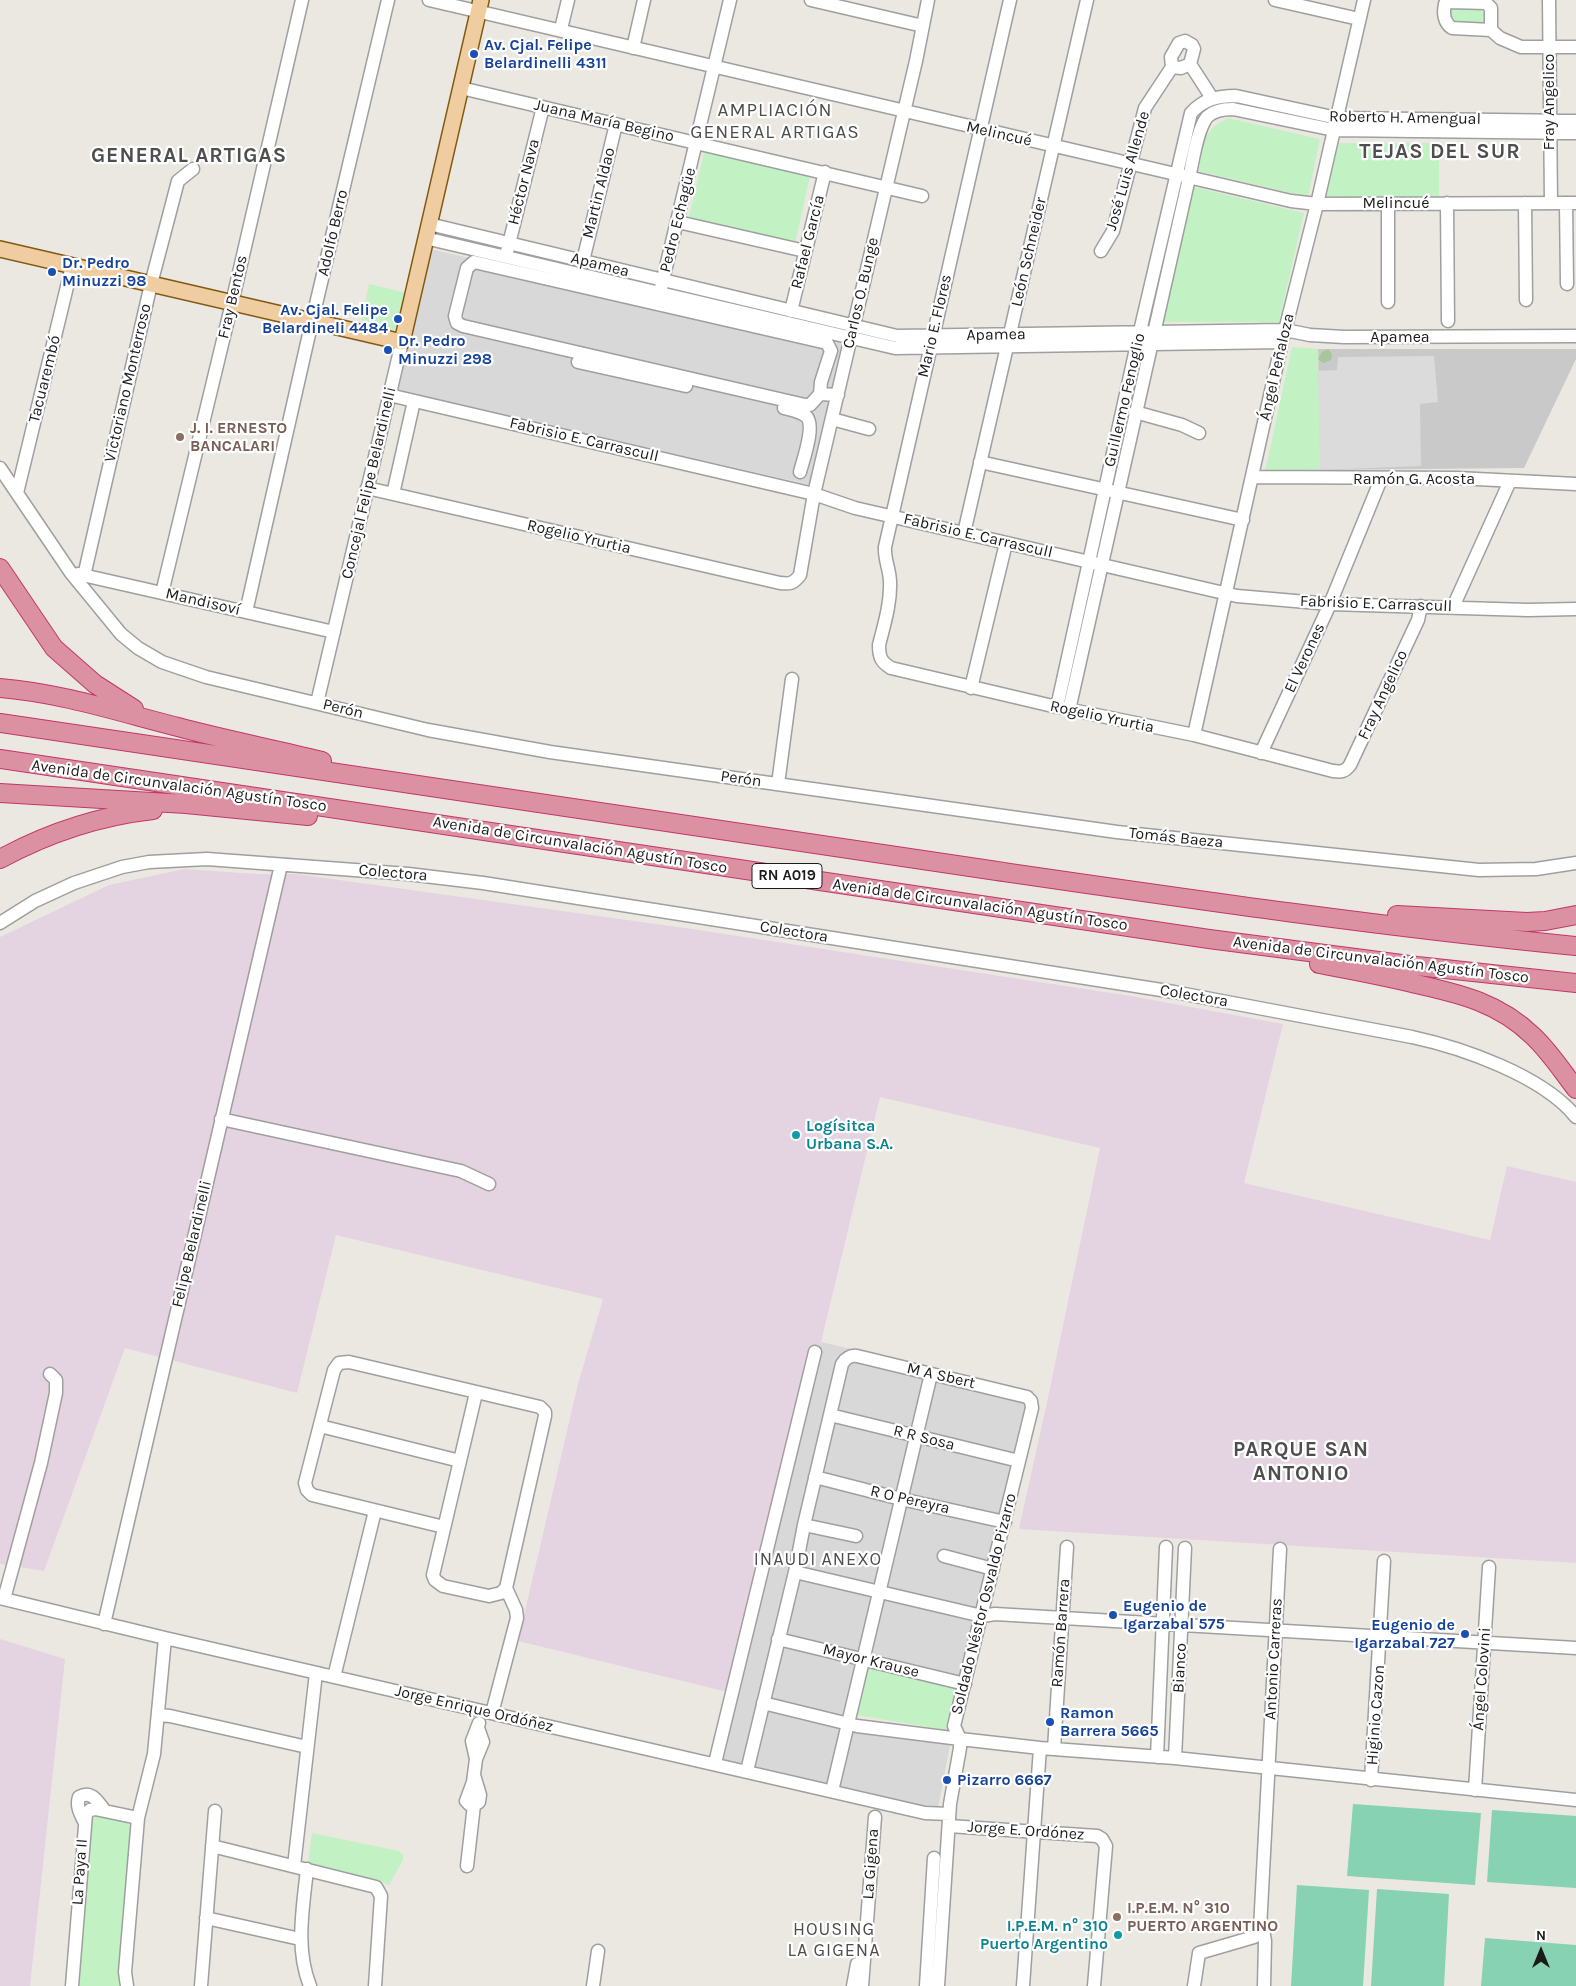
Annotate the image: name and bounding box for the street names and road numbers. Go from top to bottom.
street label: Fray Angelico [1539,54,1559,150]
street label: Juana María Begino [532,96,676,146]
street label: Roberto H. Amengual [1329,107,1481,129]
street label: José Luis Allende [1102,109,1154,233]
street label: Melincué [964,117,1034,151]
street label: Héctor Nava [504,137,544,227]
street label: Martin Aldao [578,146,620,240]
street label: Pedro Echagüe [656,166,700,274]
street label: Adolfo Berro [314,188,352,278]
street label: Rafael García [787,193,829,291]
street label: Melincué [1363,193,1429,213]
street label: León Schneider [1007,195,1051,309]
street label: Carlos O. Bunge [839,236,883,350]
street label: Apamea [569,249,631,281]
street label: Fray Bentos [214,253,252,341]
street label: Mario E. Flores [914,273,956,379]
street label: Victoriano Monterroso [100,302,156,464]
street label: Ángel Peñaloza [1255,311,1299,423]
street label: Apamea [966,325,1026,345]
street label: Apamea [1370,327,1430,347]
street label: Guillermo Fenoglio [1100,331,1150,469]
street label: Tacuarembó [25,333,65,425]
street label: Concejal Felipe Belardinelli [338,385,400,581]
street label: Fabrisio E. Carrascull [508,413,660,467]
street label: Ramón G. Acosta [1353,469,1475,489]
street label: Fabrisio E. Carrascull [902,509,1054,563]
street label: Rogelio Yrurtia [525,516,633,558]
street label: Mandisoví [164,584,242,620]
street label: Fabrisio E. Carrascull [1299,592,1453,616]
street label: El Verones [1280,620,1330,696]
street label: Fray Angelico [1354,647,1412,743]
street label: Perón [321,695,365,723]
street label: Rogelio Yrurtia [1048,697,1156,737]
street label: Avenida de Circunvalación Agustín Tosco [30,756,328,816]
street label: Perón [719,767,763,791]
street label: Avenida de Circunvalación Agustín Tosco [431,812,729,878]
street label: Tomás Baeza [1128,823,1224,853]
street label: Colectora [358,860,428,886]
road number: RN A019 [752,864,822,888]
street label: Avenida de Circunvalación Agustín Tosco [831,875,1129,935]
street label: Colectora [758,917,830,947]
street label: Avenida de Circunvalación Agustín Tosco [1232,932,1530,988]
street label: Colectora [1158,981,1230,1011]
street label: Felipe Belardinelli [168,1179,216,1309]
street label: M A Sbert [905,1359,977,1393]
street label: R R Sosa [891,1421,957,1455]
street label: R O Pereyra [868,1482,952,1518]
street label: Soldado Néstor Osvaldo Pizarro [947,1491,1021,1717]
street label: Ramón Barrera [1048,1578,1074,1688]
street label: Antonio Carreras [1261,1598,1287,1720]
street label: Ángel Colovini [1469,1627,1495,1731]
street label: Mayor Krause [821,1640,921,1682]
street label: Bianco [1169,1642,1191,1694]
street label: Higinio Cazon [1363,1664,1389,1766]
street label: Jorge Enrique Ordóñez [393,1681,555,1737]
street label: Jorge E. Ordónez [967,1817,1085,1845]
street label: La Gigena [859,1828,883,1900]
street label: La Paya II [68,1838,92,1906]

